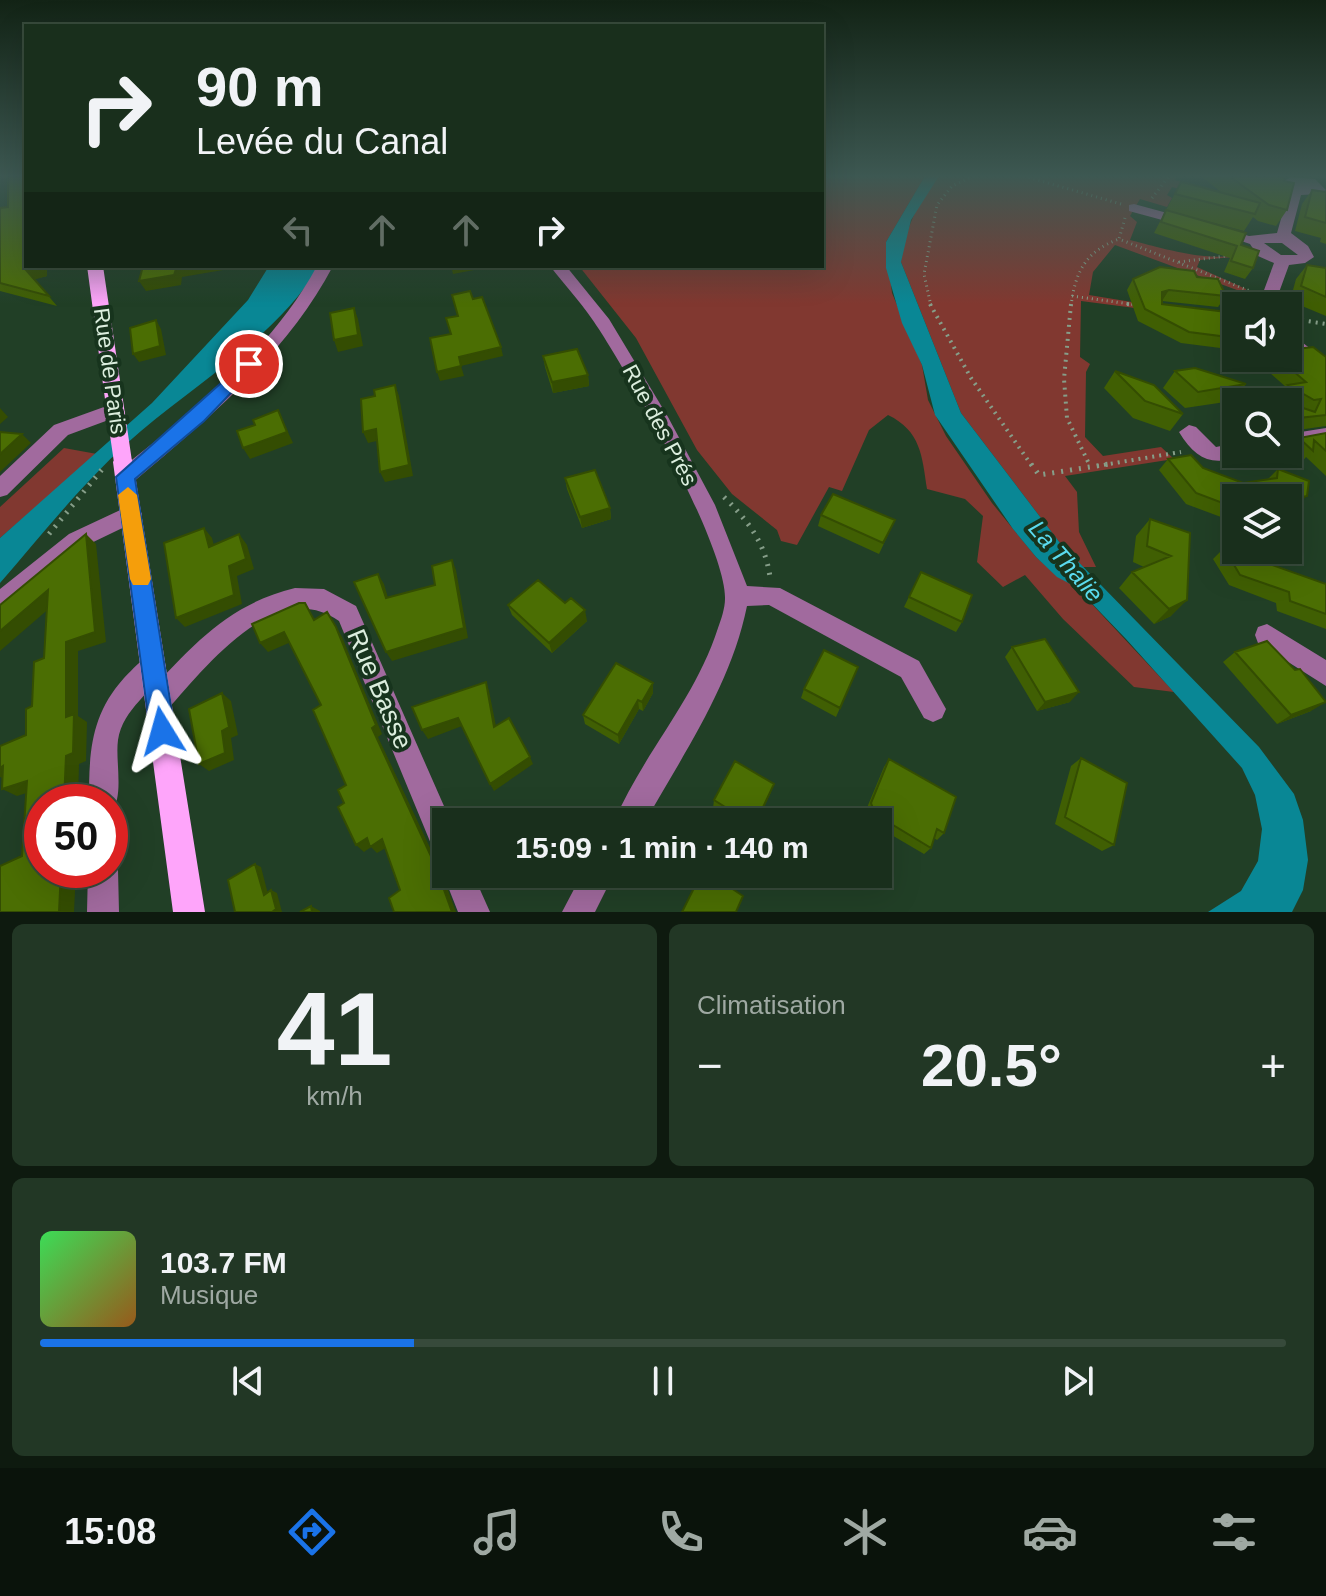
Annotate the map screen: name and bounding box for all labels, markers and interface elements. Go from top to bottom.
text: 90 m [196,55,324,118]
icon: right [64,56,168,160]
text: Levée du Canal [196,121,448,162]
icon: left [276,208,320,252]
icon: ahead [360,208,404,252]
icon: ahead [444,208,488,252]
icon: right [528,208,572,252]
map controls [1222,292,1302,564]
button: sound [1222,292,1302,372]
street label: Rue de Paris [89,306,131,436]
pin [215,330,283,398]
icon: arrive [227,342,271,386]
street label: Rue des Prés [618,360,702,490]
button: search [1222,388,1302,468]
button: layers [1222,484,1302,564]
water label: La Thalie [1023,515,1109,607]
street label: Rue Basse [341,625,419,753]
position arrow [120,689,204,773]
speed limit sign: 50 [24,784,128,888]
text: 15:09 · 1 min · 140 m [515,831,809,864]
text: 41 [277,971,392,1087]
text: Climatisation [697,990,846,1020]
text: 20.5° [921,1032,1062,1099]
text: − [697,1041,723,1090]
text: + [1260,1041,1286,1090]
text: km/h [306,1081,363,1111]
text: 103.7 FM [160,1246,287,1279]
text: Musique [160,1280,258,1310]
icon: previous [226,1359,270,1403]
icon: pause [641,1359,685,1403]
icon: next [1056,1359,1100,1403]
icon: directions [284,1504,340,1560]
icon: music [469,1504,525,1560]
icon: phone [653,1504,709,1560]
icon: climate [837,1504,893,1560]
icon: car [1022,1504,1078,1560]
icon: filters [1206,1504,1262,1560]
text: 15:08 [64,1511,156,1552]

